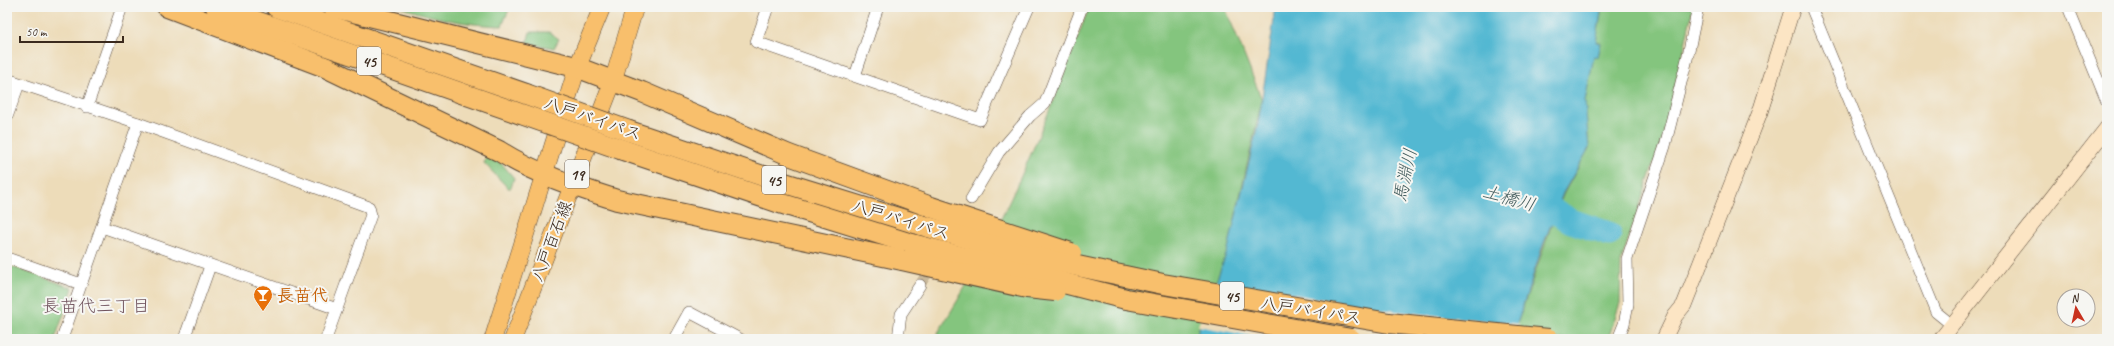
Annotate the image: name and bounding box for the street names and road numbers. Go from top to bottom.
road number: 45 [357,47,381,75]
street label: 八戸バイパス [541,92,644,145]
road number: 19 [565,160,589,188]
road number: 45 [762,166,786,194]
street label: 八戸バイパス [849,195,953,244]
street label: 八戸百石線 [526,198,577,285]
road number: 45 [1220,282,1244,310]
street label: 八戸バイパス [1259,292,1363,329]

